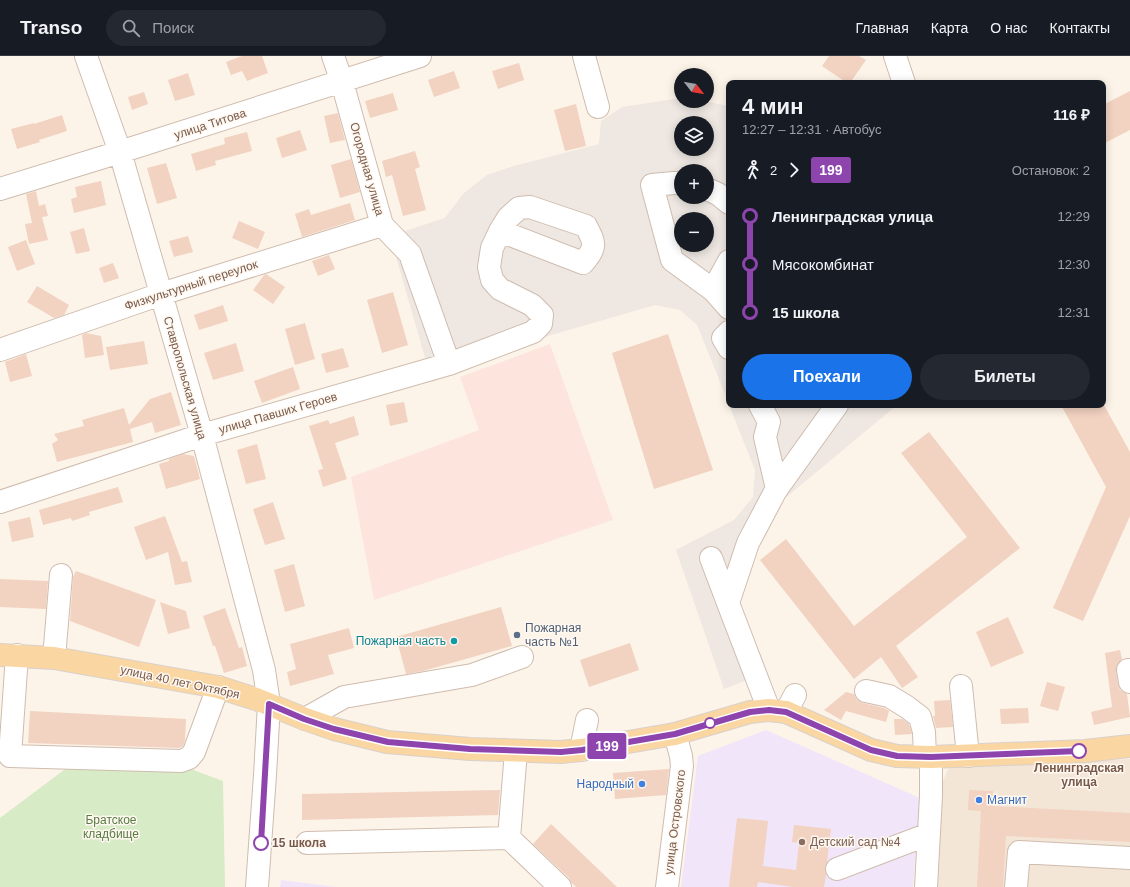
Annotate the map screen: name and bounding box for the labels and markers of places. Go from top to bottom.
place label: Пожарная часть №1 [525,621,581,649]
marker: Пожарная часть №1 [512,630,522,640]
place label: Пожарная часть [356,634,446,648]
marker: Пожарная часть [449,636,459,646]
unlabelled marker [704,717,716,729]
marker: Ленинградская улица [1071,743,1087,759]
place label: Ленинградская улица [1034,761,1124,789]
place label: Народный [577,777,634,791]
marker: Народный [637,779,647,789]
place label: Магнит [987,793,1028,807]
marker: Магнит [974,795,984,805]
marker: 15 школа [253,835,269,851]
place label: Детский сад №4 [810,835,901,849]
place label: 15 школа [272,836,326,850]
marker: Детский сад №4 [797,837,807,847]

